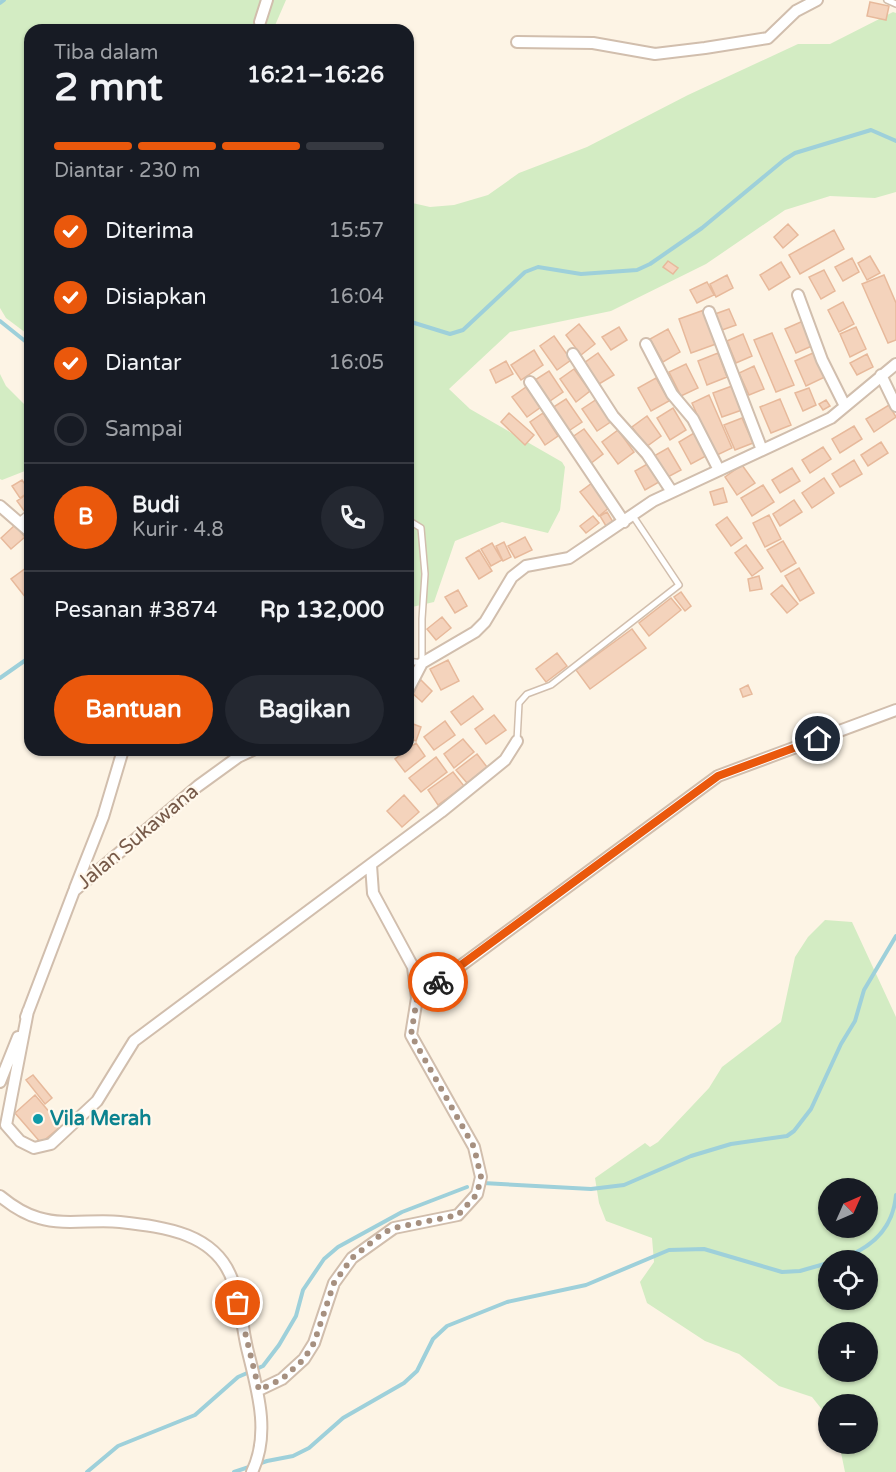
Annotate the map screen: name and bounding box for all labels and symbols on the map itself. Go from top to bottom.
pin [792,713,843,764]
street label: Jalan Sukawana [73,779,203,895]
courier [408,952,468,1012]
place label: Vila Merah [50,1107,152,1131]
marker: Vila Merah [31,1112,45,1126]
north arrow [818,1178,878,1238]
pin [212,1277,263,1328]

